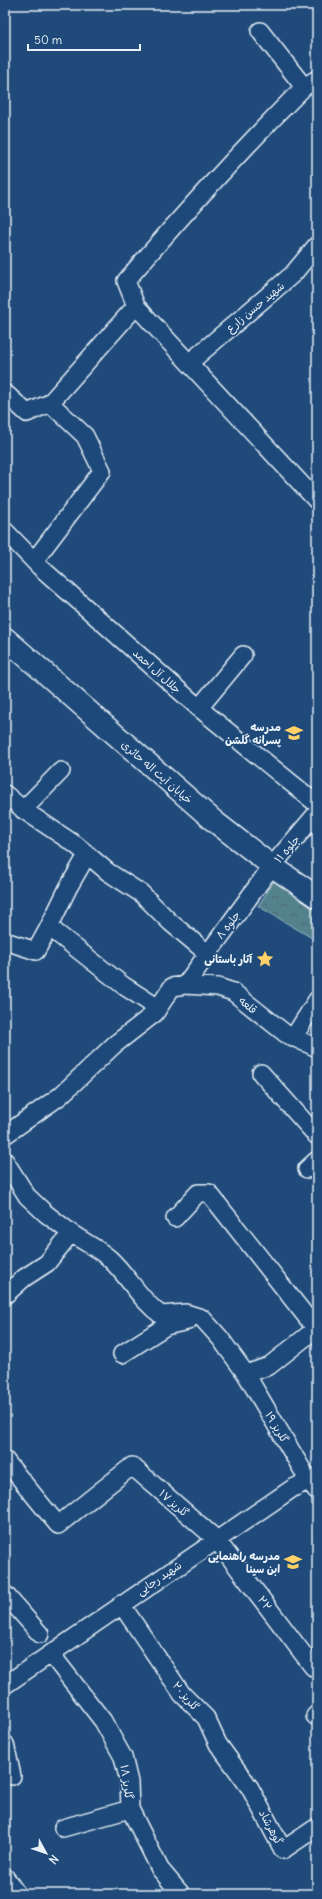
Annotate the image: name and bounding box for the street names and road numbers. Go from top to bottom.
street label: شهید حسن زارع [223,278,288,337]
street label: جلال آل احمد [130,646,184,696]
street label: خیابان آیت اله حائری [118,737,196,808]
street label: جلوه ۱۱ [271,832,304,866]
street label: جلوه ۸ [213,908,244,943]
street label: قلعه [236,993,260,1017]
street label: گلریز ۱۹ [262,1409,292,1446]
street label: گلریز ۱۷ [156,1486,192,1520]
street label: شهید رجایی [134,1558,185,1599]
street label: ۲۲ [255,1593,275,1613]
street label: گلریز ۲۰ [170,1678,203,1714]
street label: گلریز ۱۸ [118,1764,136,1801]
street label: گوهرشاد [255,1807,286,1848]

